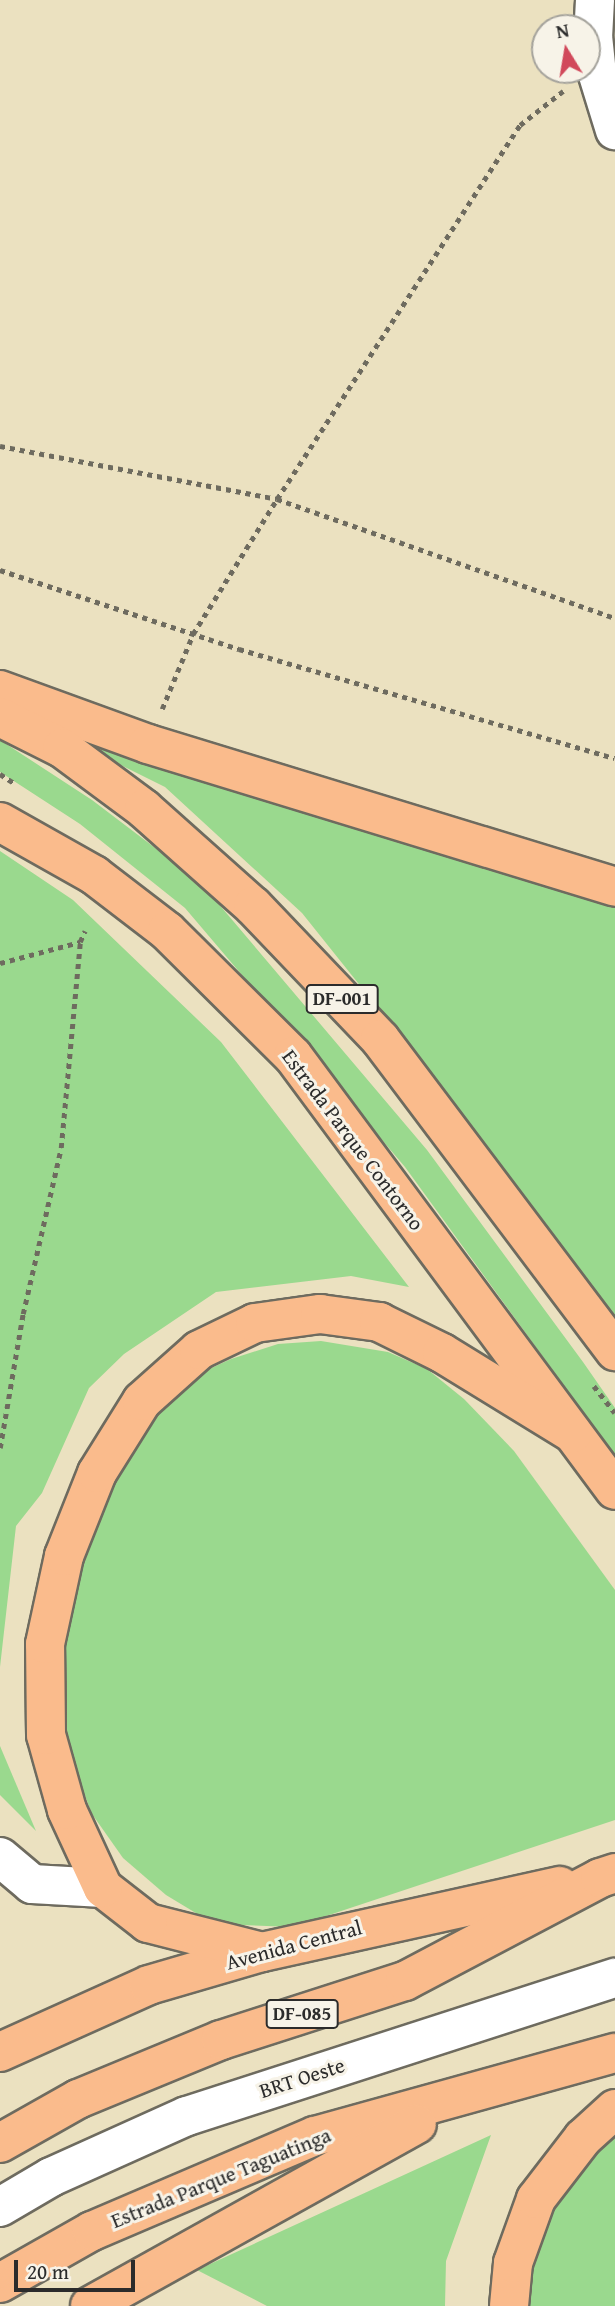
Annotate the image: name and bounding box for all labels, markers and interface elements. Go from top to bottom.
north arrow [531,14,601,84]
text: N [553,15,571,45]
road number: DF-001 [305,984,379,1015]
street label: Estrada Parque Contorno [277,1045,429,1235]
street label: Avenida Central [223,1915,365,1975]
road number: DF-085 [265,1998,339,2030]
street label: BRT Oeste [256,2052,348,2104]
street label: Estrada Parque Taguatinga [107,2122,335,2234]
scale bar [18,2246,138,2290]
text: 20 m [27,2256,69,2287]

